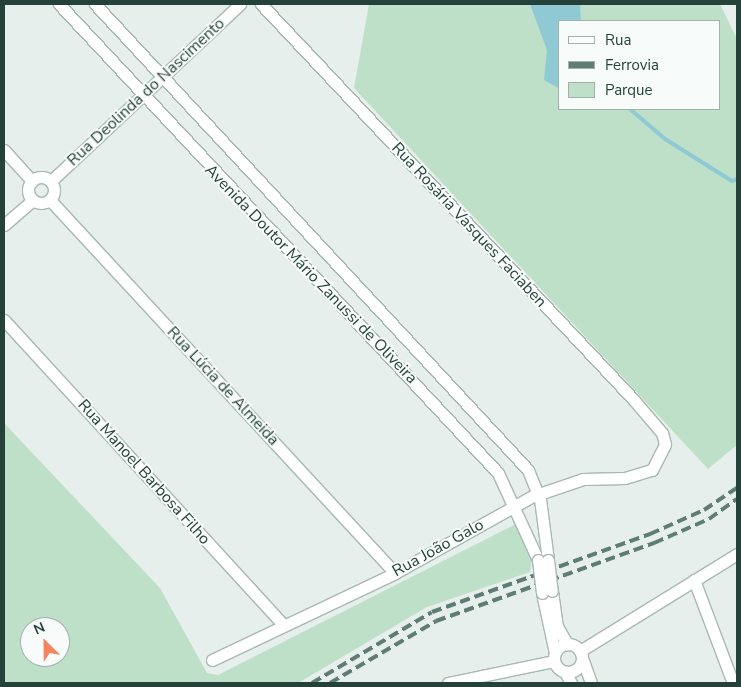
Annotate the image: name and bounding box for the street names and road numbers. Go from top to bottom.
street label: Rua Deolinda do Nascimento [63,14,229,170]
street label: Rua Rosária Vasques Faciaben [388,139,550,311]
street label: Avenida Doutor Mário Zanussi de Oliveira [201,160,421,388]
street label: Rua Lúcia de Almeida [163,323,283,449]
street label: Rua Manoel Barbosa Filho [74,396,214,548]
street label: Rua João Galo [389,515,487,581]

